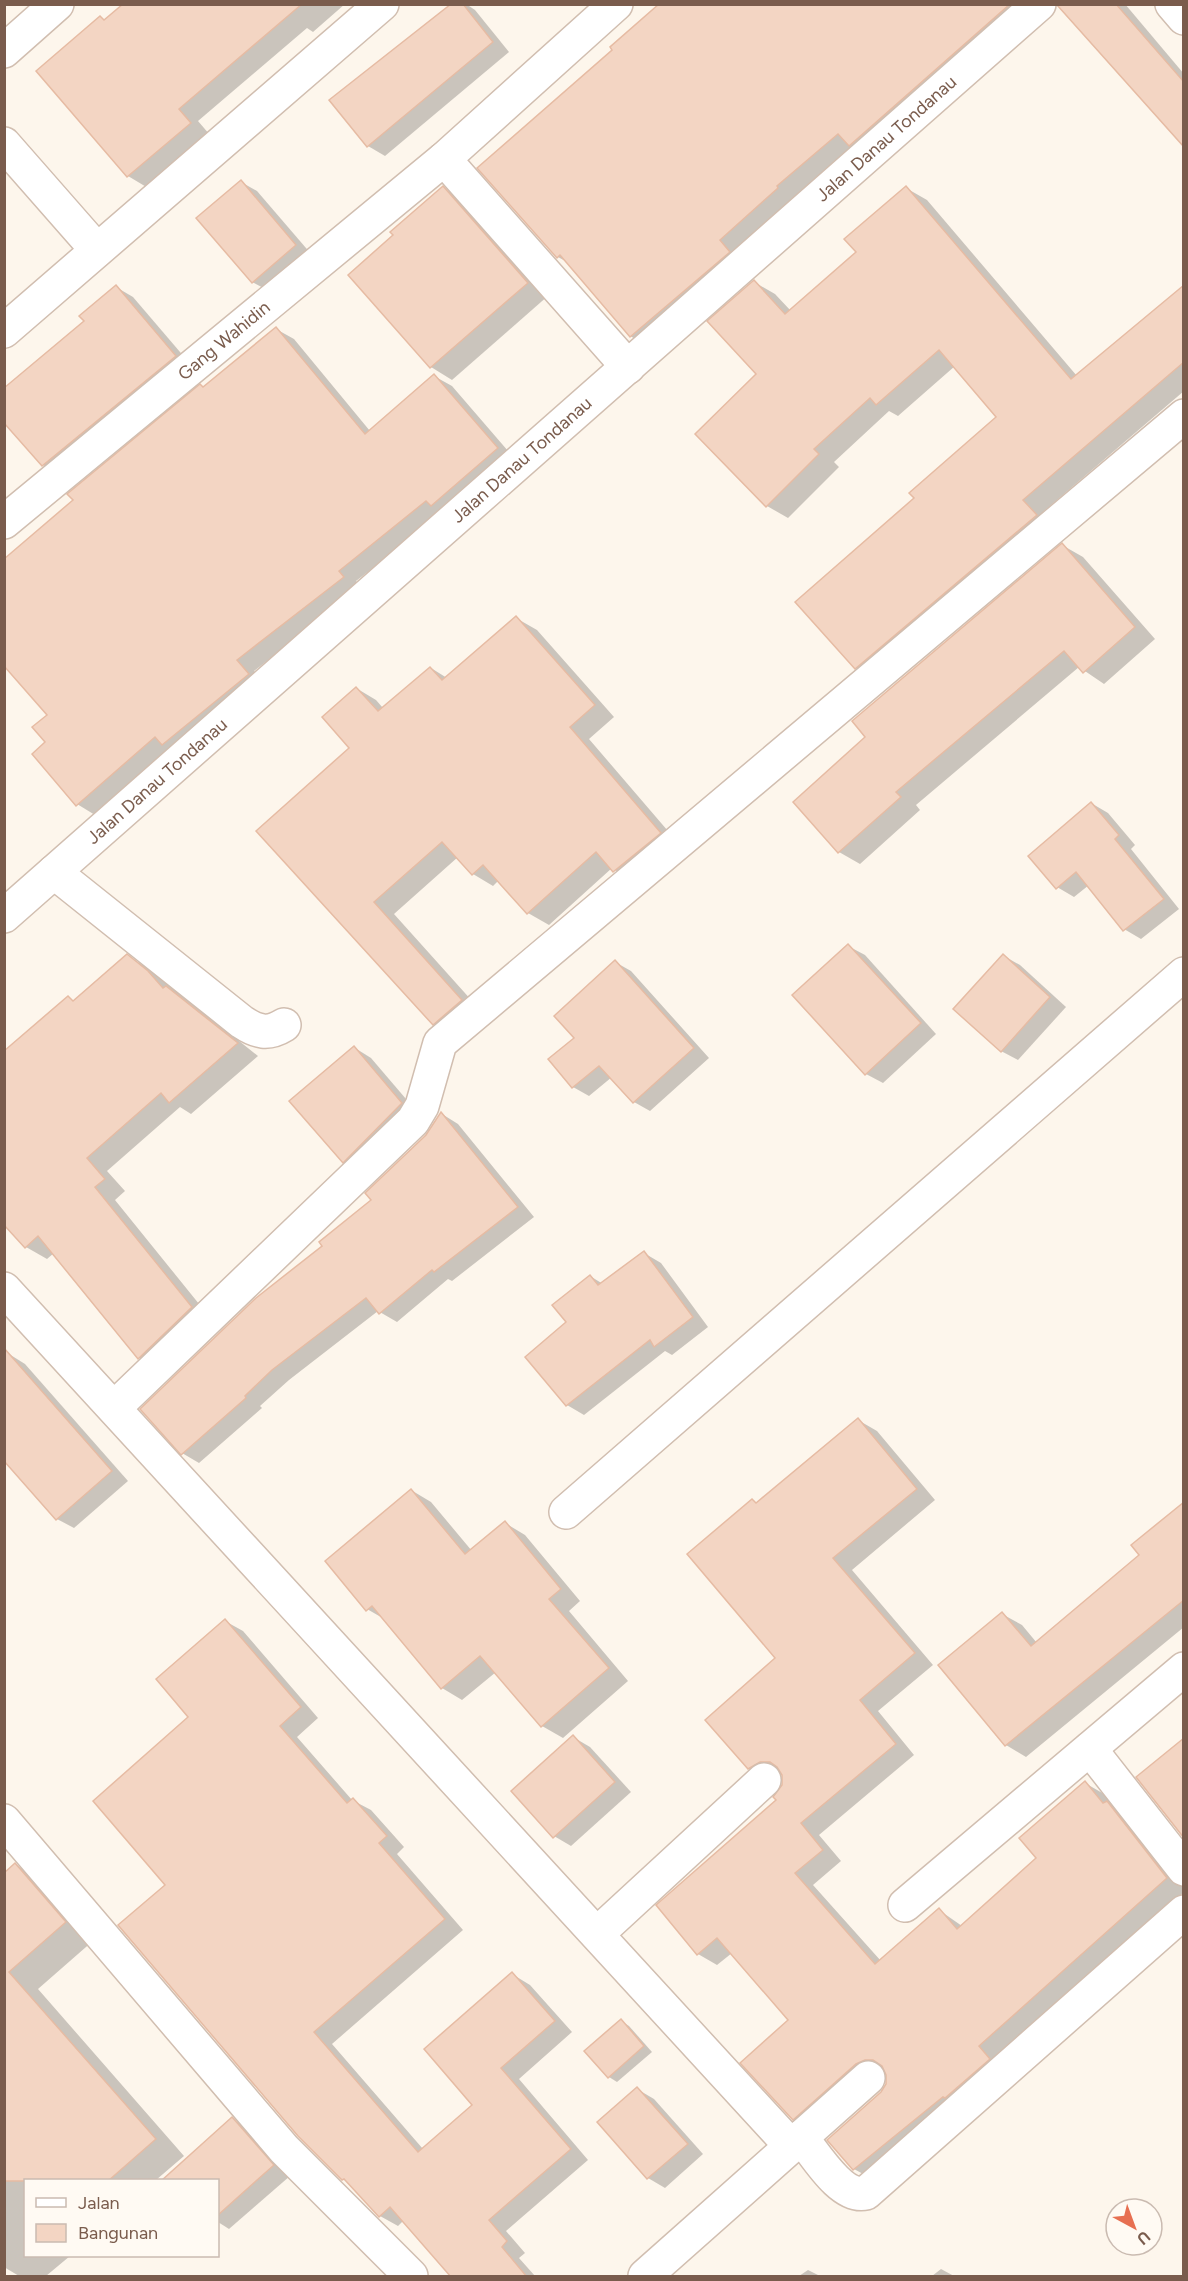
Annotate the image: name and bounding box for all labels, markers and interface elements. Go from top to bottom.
street label: Jalan Danau Tondanau [812,71,961,206]
street label: Gang Wahidin [173,296,274,385]
street label: Jalan Danau Tondanau [447,392,596,528]
street label: Jalan Danau Tondanau [82,713,232,849]
legend [24,2179,219,2257]
text: Jalan [78,2192,120,2214]
north arrow [1104,2197,1164,2257]
text: Bangunan [78,2222,158,2244]
text: U [1133,2227,1154,2249]

